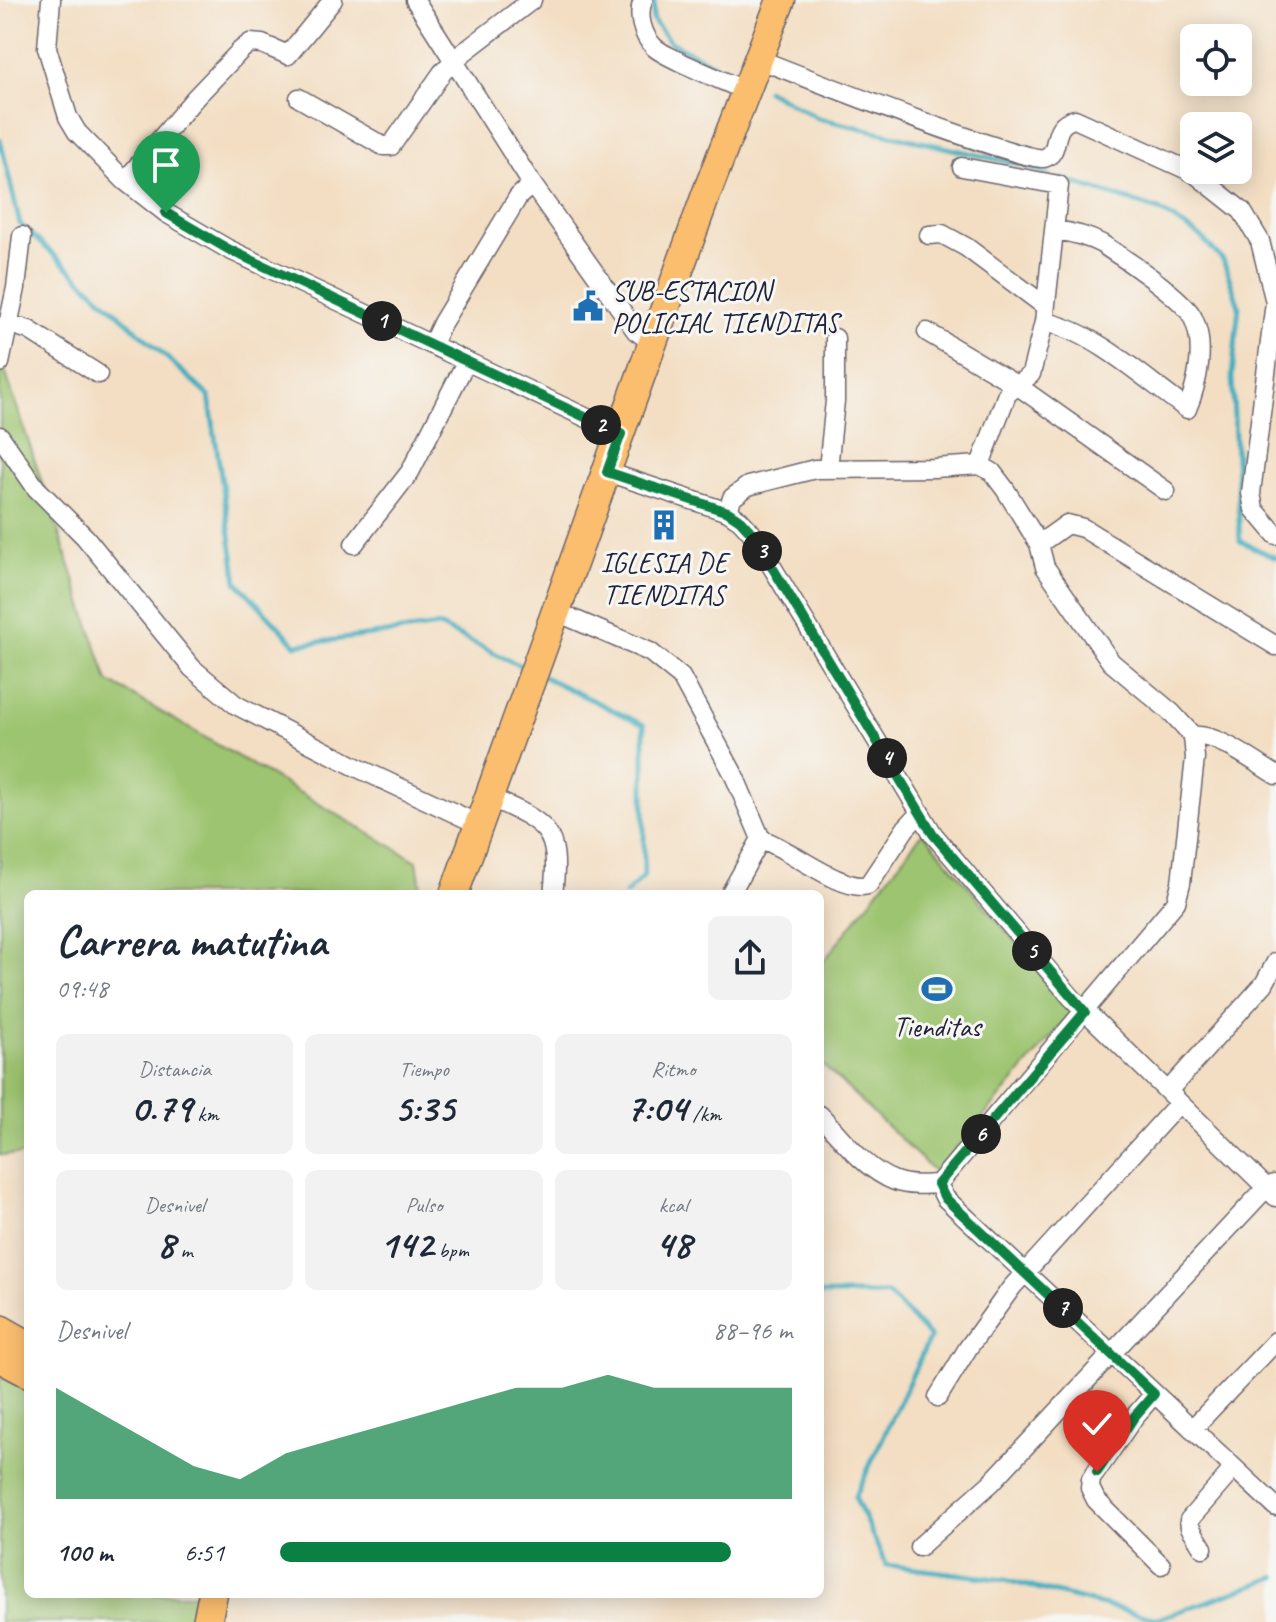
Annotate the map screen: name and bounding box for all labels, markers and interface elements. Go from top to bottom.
map controls [1180,24,1252,184]
button: locate [1180,24,1252,96]
button: layers [1180,112,1252,184]
pin [132,131,200,213]
icon: arrive [144,143,188,187]
place label: SUB-ESTACION POLICIAL TIENDITAS [612,273,843,340]
public building icon: SUB-ESTACION POLICIAL TIENDITAS [571,289,605,323]
pin: 1 [362,301,402,341]
text: 1 [377,307,387,335]
pin: 2 [581,405,621,445]
text: 2 [596,411,606,439]
building icon: IGLESIA DE TIENDITAS [647,508,681,542]
pin: 3 [742,531,782,571]
text: 3 [757,537,767,565]
place label: IGLESIA DE TIENDITAS [601,545,731,612]
pin: 4 [867,738,907,778]
text: 4 [882,744,892,772]
text: Carrera matutina [56,914,326,969]
button: share [708,916,792,1000]
pin: 5 [1012,931,1052,971]
text: 5 [1027,937,1037,965]
text: 09:48 [56,972,108,1005]
sports icon: Tienditas [920,972,954,1006]
place label: Tienditas [893,1009,983,1044]
text: Distancia [139,1055,211,1083]
text: Tiempo [399,1055,449,1083]
text: Ritmo [651,1055,696,1083]
text: 0.79 [131,1083,192,1133]
text: 5:35 [394,1083,454,1133]
text: 7:04 [625,1083,687,1133]
text: km [192,1100,219,1128]
text: /km [687,1100,721,1128]
pin: 6 [961,1114,1001,1154]
text: 6 [976,1120,986,1148]
text: Desnivel [145,1191,205,1219]
text: Pulso [406,1191,442,1219]
text: kcal [659,1191,688,1219]
text: 8 [157,1219,175,1269]
text: 142 [379,1219,433,1269]
text: 48 [655,1219,691,1269]
text: m [175,1236,192,1264]
text: bpm [433,1236,469,1264]
pin: 7 [1043,1288,1083,1328]
text: 7 [1058,1294,1068,1322]
text: Desnivel [56,1314,127,1347]
text: 88–96 m [713,1314,792,1347]
pin [1063,1390,1131,1472]
icon: check [1075,1402,1119,1446]
text: 100 m [56,1536,112,1569]
text: 6:51 [184,1536,224,1569]

